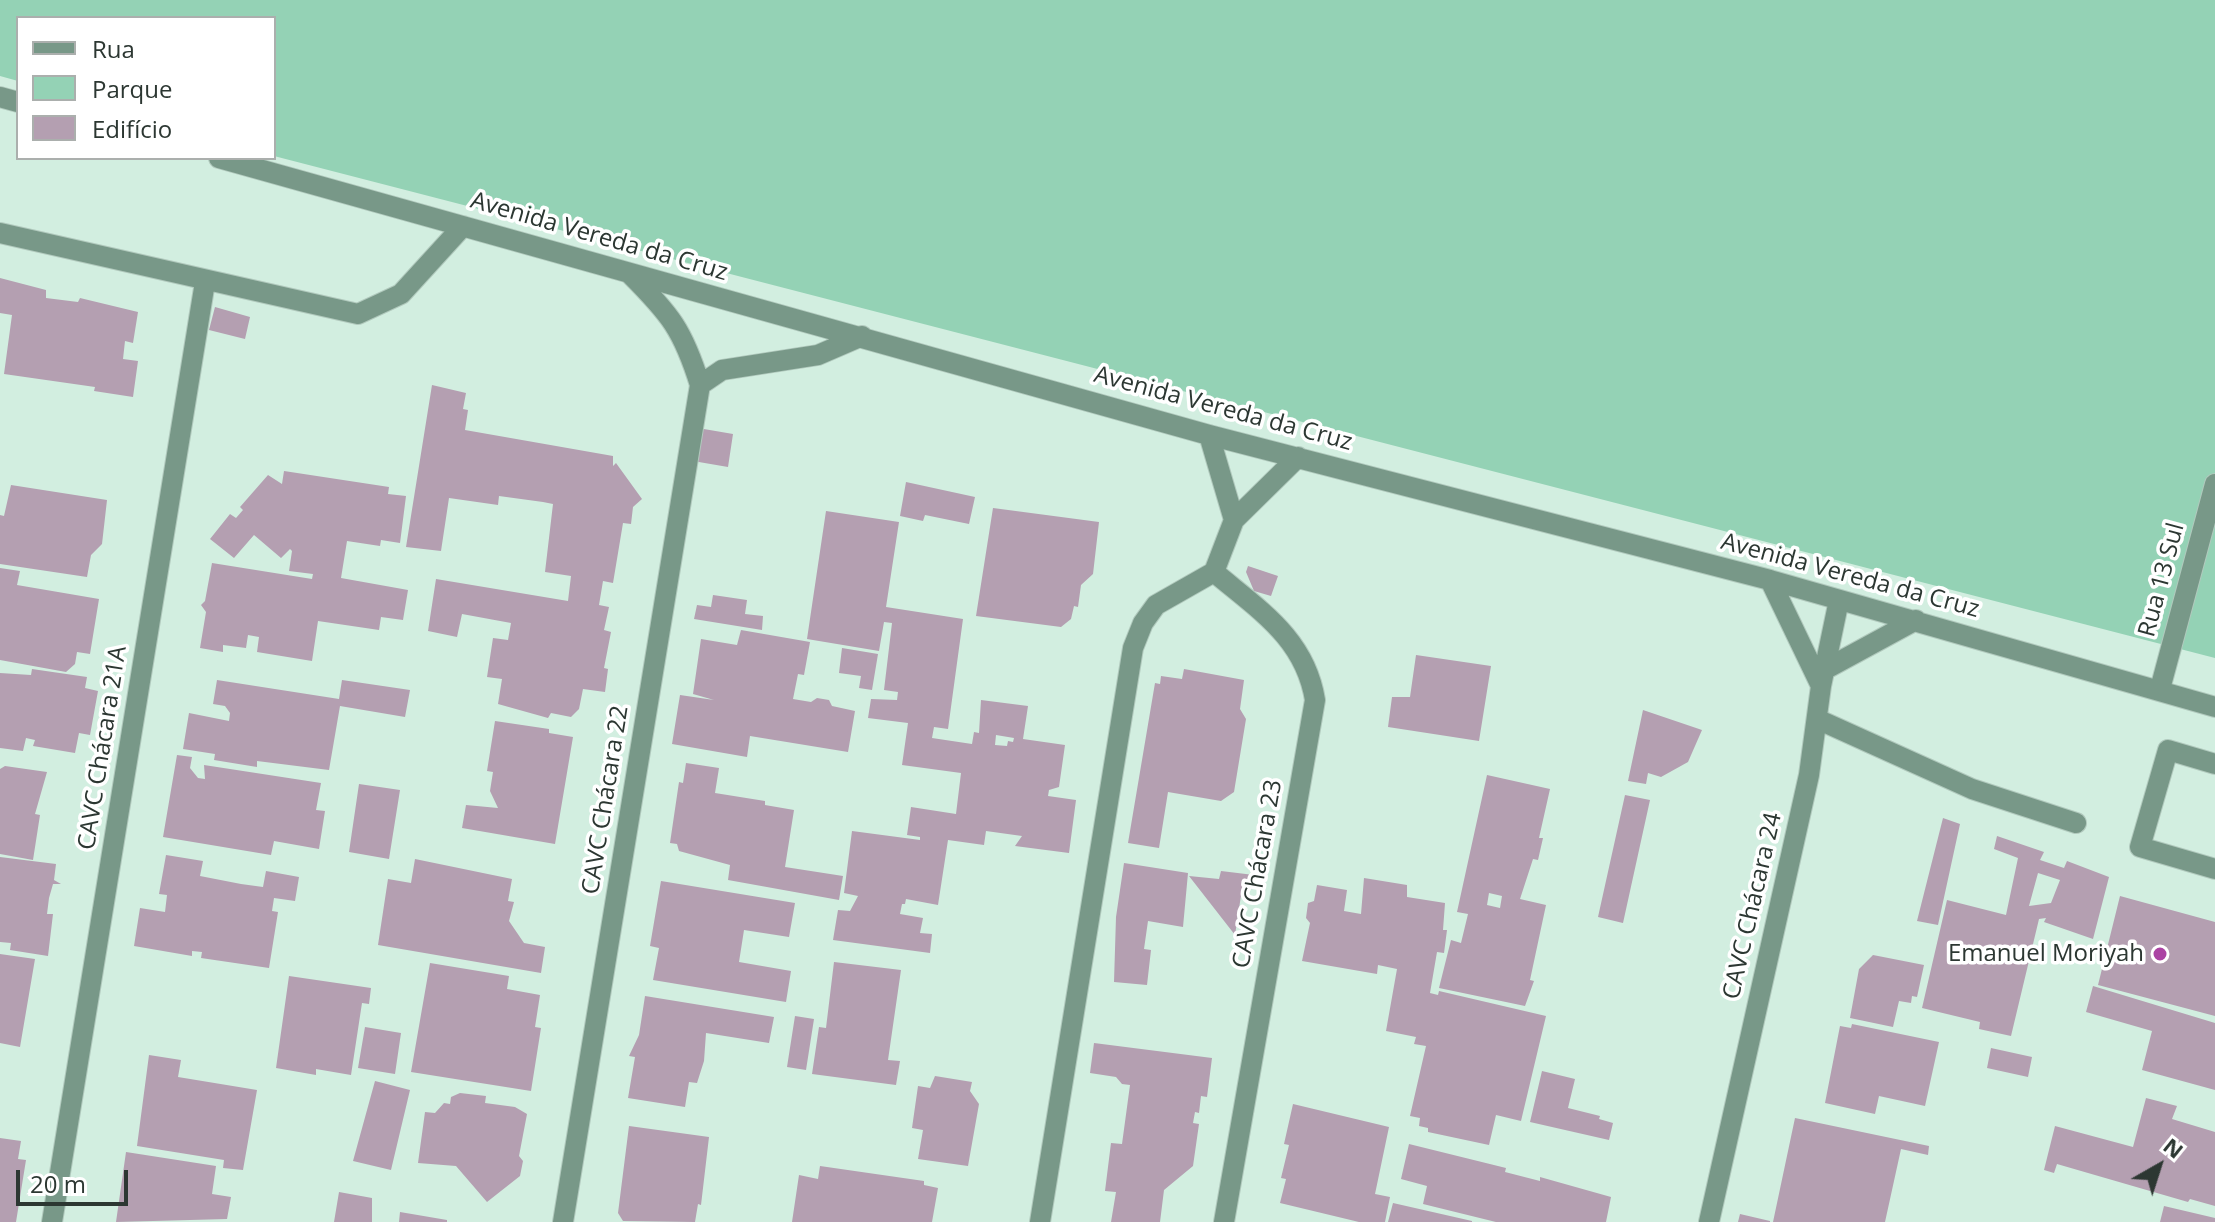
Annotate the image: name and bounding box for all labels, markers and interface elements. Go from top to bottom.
legend [16,16,276,160]
text: Rua [92,32,135,65]
text: Parque [92,72,172,105]
text: Edifício [92,112,172,145]
street label: Avenida Vereda da Cruz [467,186,731,288]
street label: Avenida Vereda da Cruz [1091,361,1355,457]
street label: Rua 13 Sul [2133,520,2191,640]
street label: Avenida Vereda da Cruz [1718,528,1982,624]
street label: CAVC Chácara 21A [73,644,133,852]
street label: CAVC Chácara 22 [577,704,635,896]
street label: CAVC Chácara 23 [1227,778,1289,970]
street label: CAVC Chácara 24 [1718,810,1788,1002]
place label: Emanuel Moriyah [1948,940,2144,968]
marker: Emanuel Moriyah [2151,945,2169,963]
north arrow [2119,1126,2199,1206]
text: N [2158,1130,2190,1165]
scale bar [20,1154,132,1204]
text: 20 m [30,1167,86,1200]

